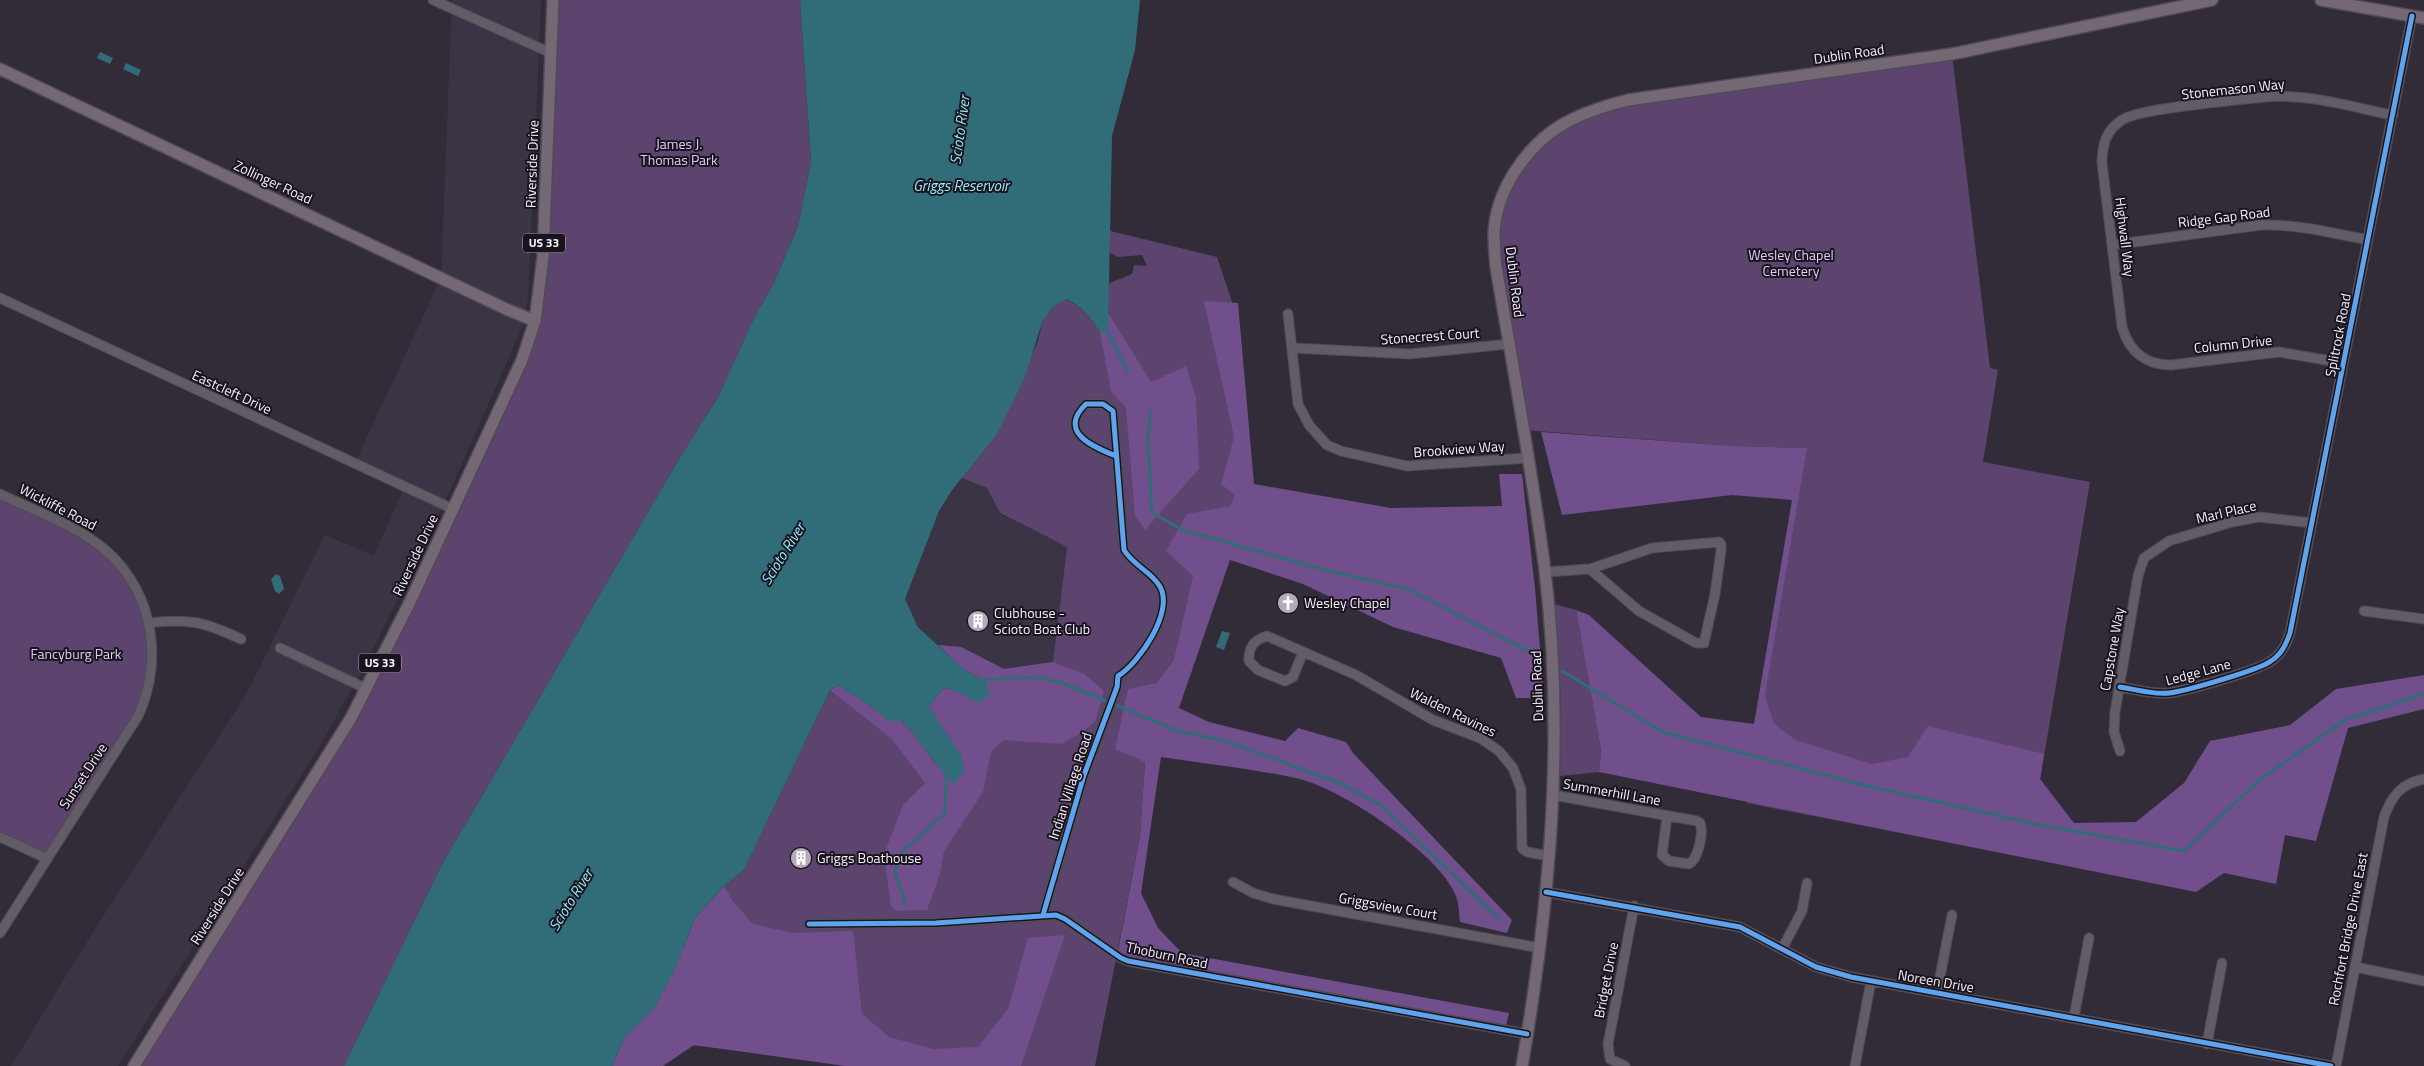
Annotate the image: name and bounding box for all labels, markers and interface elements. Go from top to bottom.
street label: Dublin Road [1812,38,1886,69]
street label: Stonemason Way [2180,73,2286,104]
water label: Scioto River [943,92,976,166]
street label: Riverside Drive [519,120,544,208]
park label: James J. Thomas Park [640,133,718,170]
street label: Zollinger Road [231,154,316,209]
water label: Griggs Reservoir [913,174,1011,197]
street label: Highwall Way [2110,196,2141,278]
street label: Ridge Gap Road [2177,200,2271,233]
road number: US 33 [523,234,565,252]
park label: Wesley Chapel Cemetery [1748,244,1834,281]
street label: Dublin Road [1501,245,1530,318]
street label: Splitrock Road [2319,291,2356,378]
street label: Stonecrest Court [1380,322,1480,349]
street label: Column Drive [2193,329,2273,358]
street label: Eastcleft Drive [189,364,276,419]
street label: Brookview Way [1413,435,1505,462]
street label: Wickliffe Road [16,478,100,535]
street label: Marl Place [2194,494,2258,529]
street label: Riverside Drive [386,510,443,599]
water label: Scioto River [754,516,812,589]
church icon: Wesley Chapel [1276,591,1300,615]
place label: Wesley Chapel [1304,592,1390,613]
place label: Clubhouse - Scioto Boat Club [994,602,1090,639]
street label: Capstone Way [2094,605,2129,692]
building icon: Clubhouse - Scioto Boat Club [966,609,990,633]
park label: Fancyburg Park [31,643,122,664]
street label: Dublin Road [1525,650,1548,722]
street label: Ledge Lane [2163,653,2233,690]
road number: US 33 [359,654,401,672]
street label: Walden Ravines [1406,682,1500,742]
street label: Indian Village Road [1042,730,1097,842]
street label: Sunset Drive [53,739,112,813]
street label: Summerhill Lane [1562,773,1663,810]
building icon: Griggs Boathouse [789,846,813,870]
place label: Griggs Boathouse [817,847,921,868]
street label: Rochfort Bridge Drive East [2322,851,2373,1007]
water label: Scioto River [542,862,600,935]
street label: Riverside Drive [184,863,249,949]
street label: Griggsview Court [1337,886,1439,925]
street label: Thoburn Road [1124,936,1210,973]
street label: Bridget Drive [1588,940,1623,1020]
street label: Noreen Drive [1896,963,1976,998]

